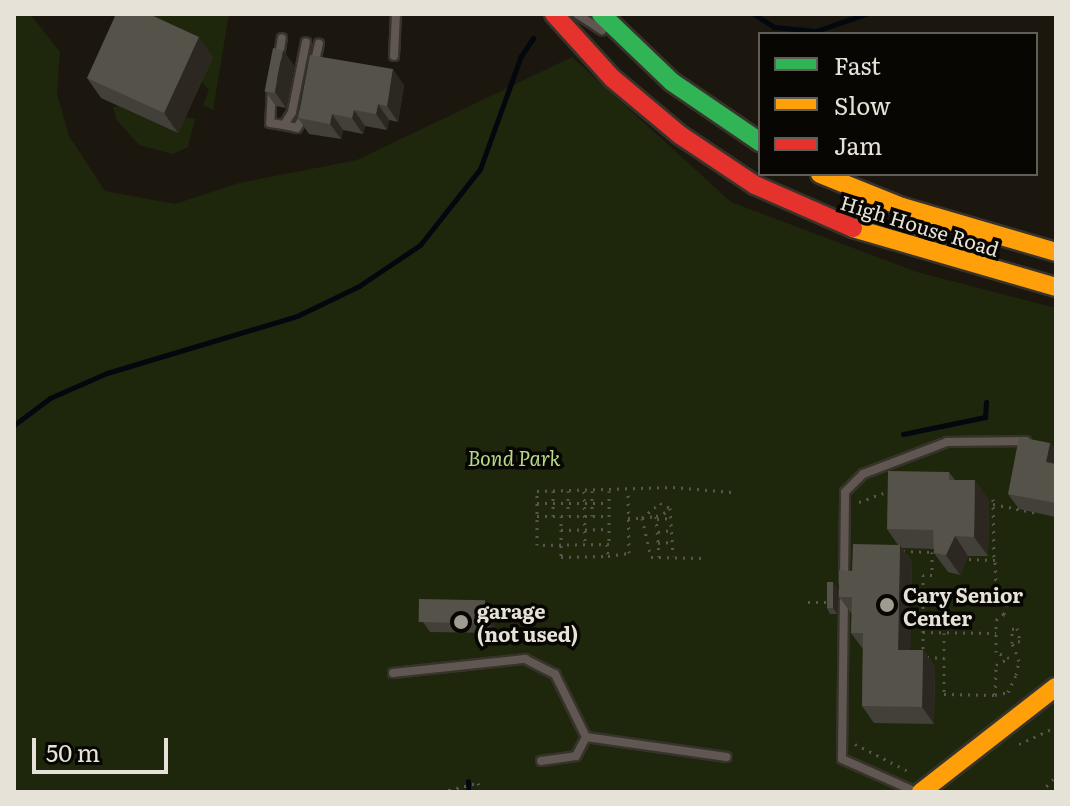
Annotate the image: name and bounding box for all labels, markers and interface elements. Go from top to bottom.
legend [758,32,1038,176]
text: Fast [834,47,881,82]
text: Slow [834,87,891,122]
text: Jam [834,127,882,162]
street label: High House Road [838,189,1002,261]
park label: Bond Park [468,445,560,469]
place label: Cary Senior Center [903,582,1023,629]
marker: Cary Senior Center [878,596,896,614]
place label: garage (not used) [477,598,578,645]
marker: garage (not used) [452,613,470,631]
scale bar [36,722,172,772]
text: 50 m [46,734,100,769]

